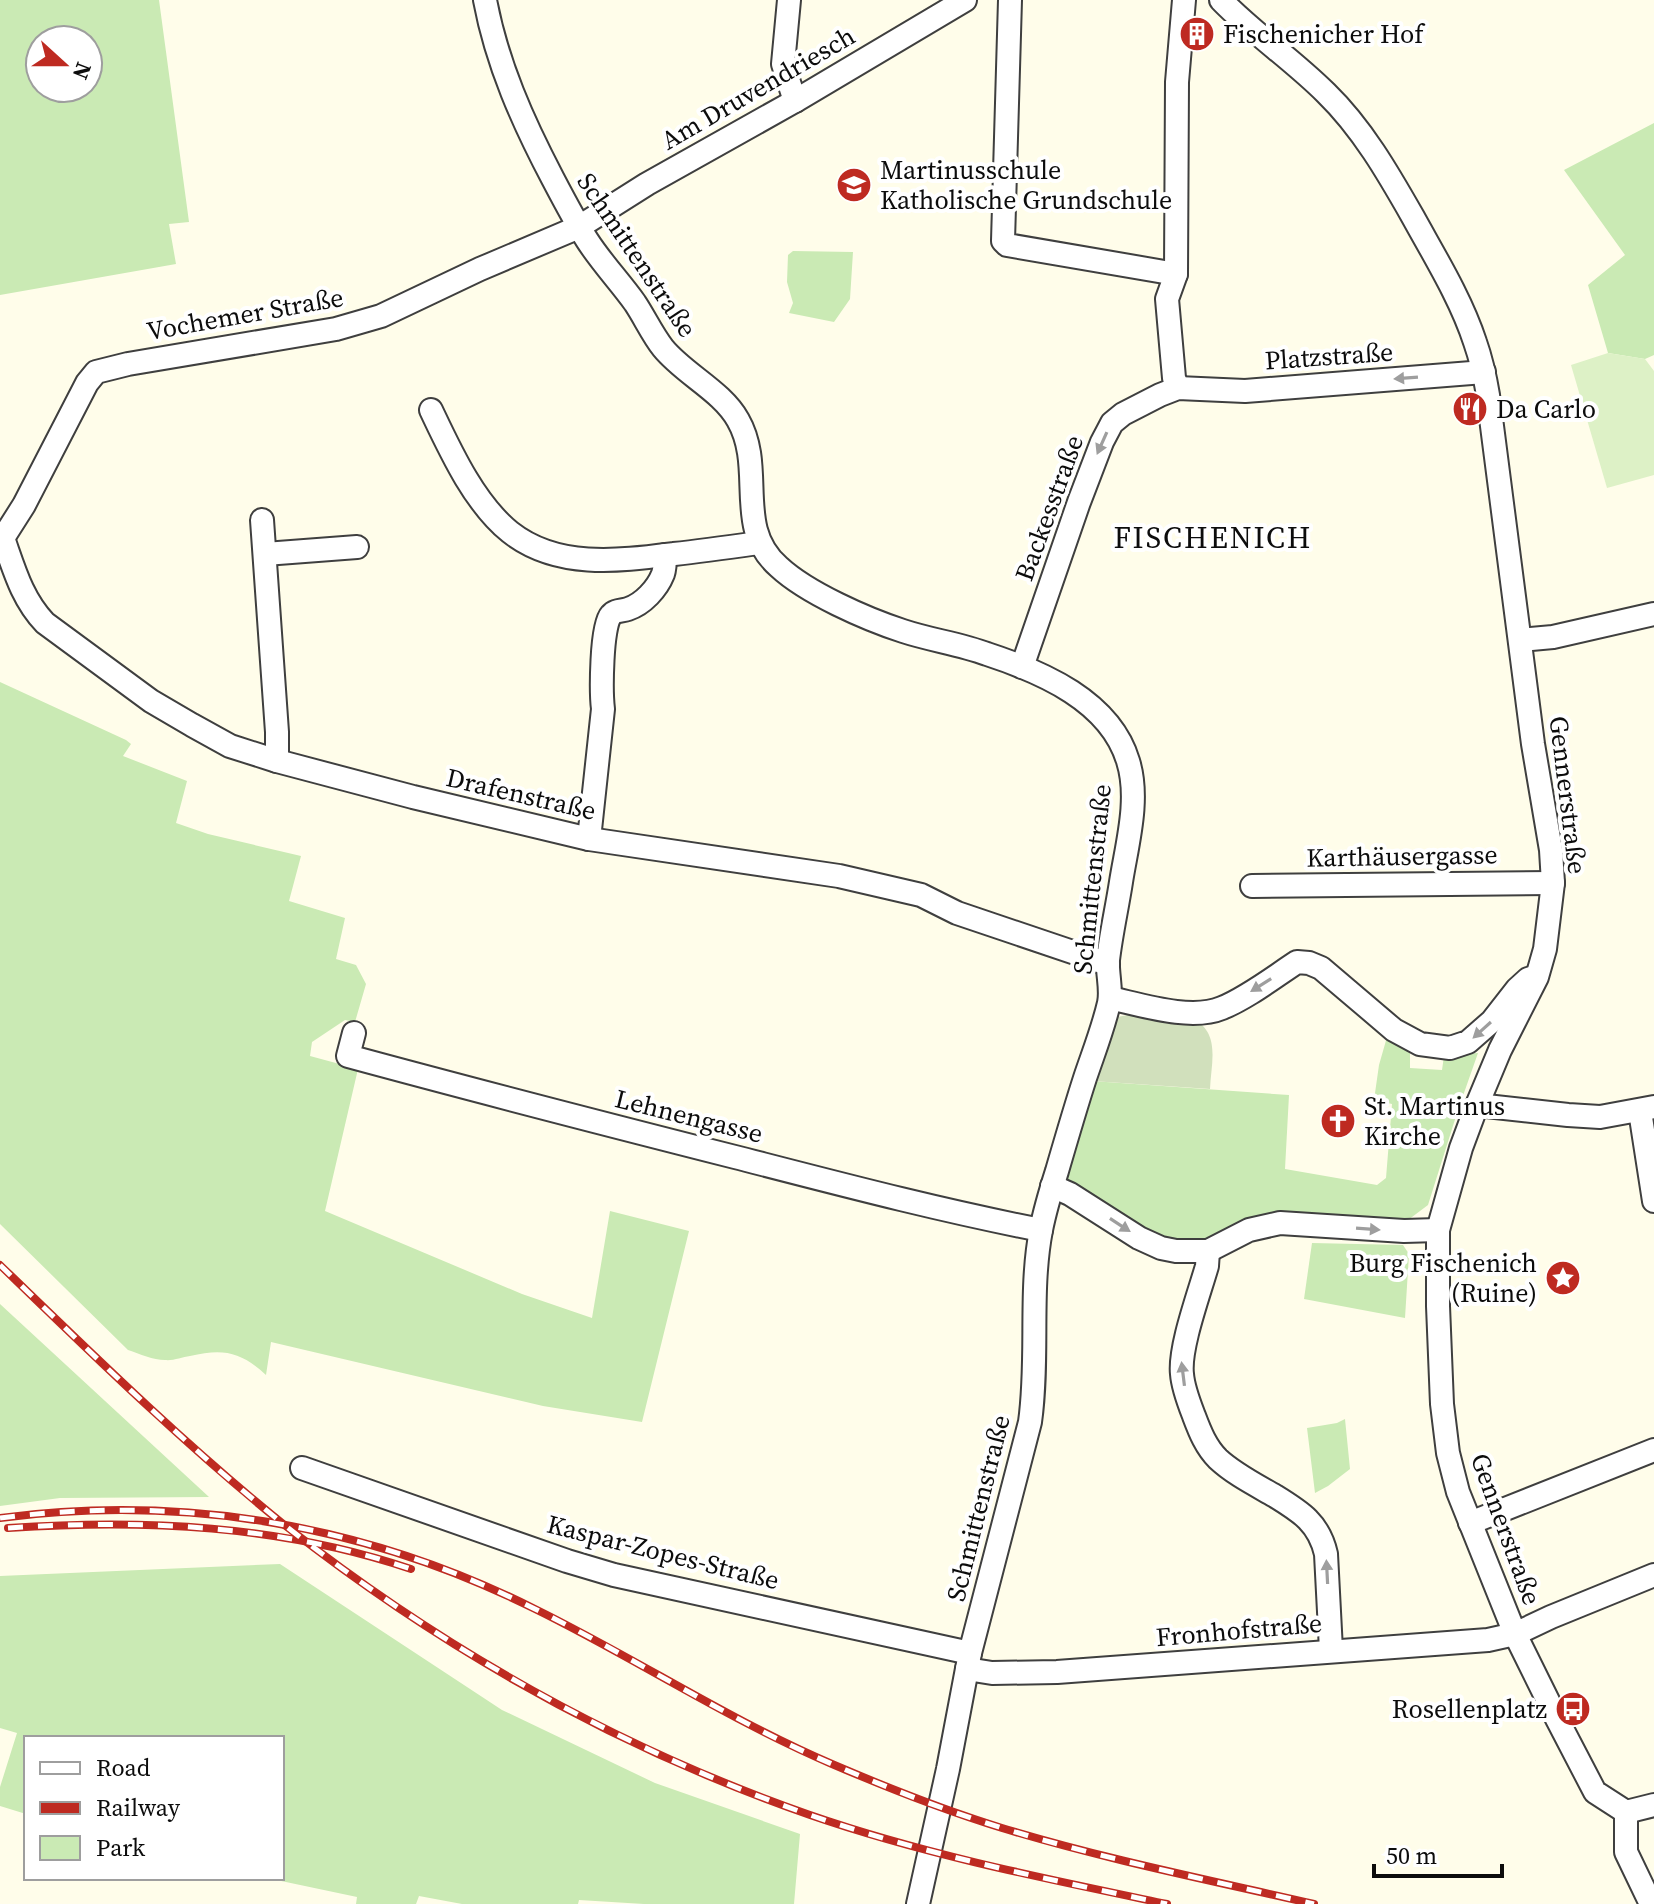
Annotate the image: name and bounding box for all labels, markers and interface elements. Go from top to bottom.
building icon: Fischenicher Hof [1178,15,1216,53]
place label: Fischenicher Hof [1223,16,1426,52]
street label: Am Druvendriesch [654,18,862,158]
north arrow [24,24,104,104]
text: N [66,58,100,84]
place label: Martinusschule Katholische Grundschule [880,152,1172,218]
street label: Schmittenstraße [569,166,705,344]
school or university icon: Martinusschule Katholische Grundschule [835,166,873,204]
street label: Vochemer Straße [144,279,346,349]
street label: Platzstraße [1264,334,1394,378]
one-way arrow [1393,372,1418,385]
restaurant icon: Da Carlo [1451,390,1489,428]
place label: Da Carlo [1496,391,1596,427]
street label: Backesstraße [1006,430,1092,586]
one-way arrow [1096,431,1109,455]
district label: FISCHENICH [1114,517,1312,558]
street label: Gennerstraße [1540,714,1596,876]
street label: Drafenstraße [443,759,599,829]
street label: Schmittenstraße [1064,782,1120,976]
street label: Karthäusergasse [1306,836,1498,876]
one-way arrow [1250,978,1272,992]
one-way arrow [1472,1020,1491,1038]
street label: Lehnengasse [611,1080,767,1152]
place label: St. Martinus Kirche [1364,1088,1505,1154]
church icon: St. Martinus Kirche [1319,1102,1357,1140]
one-way arrow [1109,1218,1131,1232]
one-way arrow [1356,1222,1381,1235]
place label: Burg Fischenich (Ruine) [1349,1245,1537,1311]
place icon: Burg Fischenich (Ruine) [1544,1259,1582,1297]
one-way arrow [1177,1361,1190,1386]
street label: Schmittenstraße [937,1411,1019,1605]
street label: Gennerstraße [1462,1448,1550,1610]
street label: Kaspar-Zopes-Straße [543,1506,783,1598]
one-way arrow [1320,1559,1333,1584]
street label: Fronhofstraße [1154,1605,1324,1655]
bus stop icon: Rosellenplatz [1554,1690,1592,1728]
place label: Rosellenplatz [1392,1691,1547,1727]
legend [24,1736,284,1880]
text: Road [96,1751,151,1784]
text: Railway [96,1791,181,1824]
scale bar [1374,1828,1502,1878]
text: Park [96,1831,146,1864]
text: 50 m [1386,1839,1437,1872]

